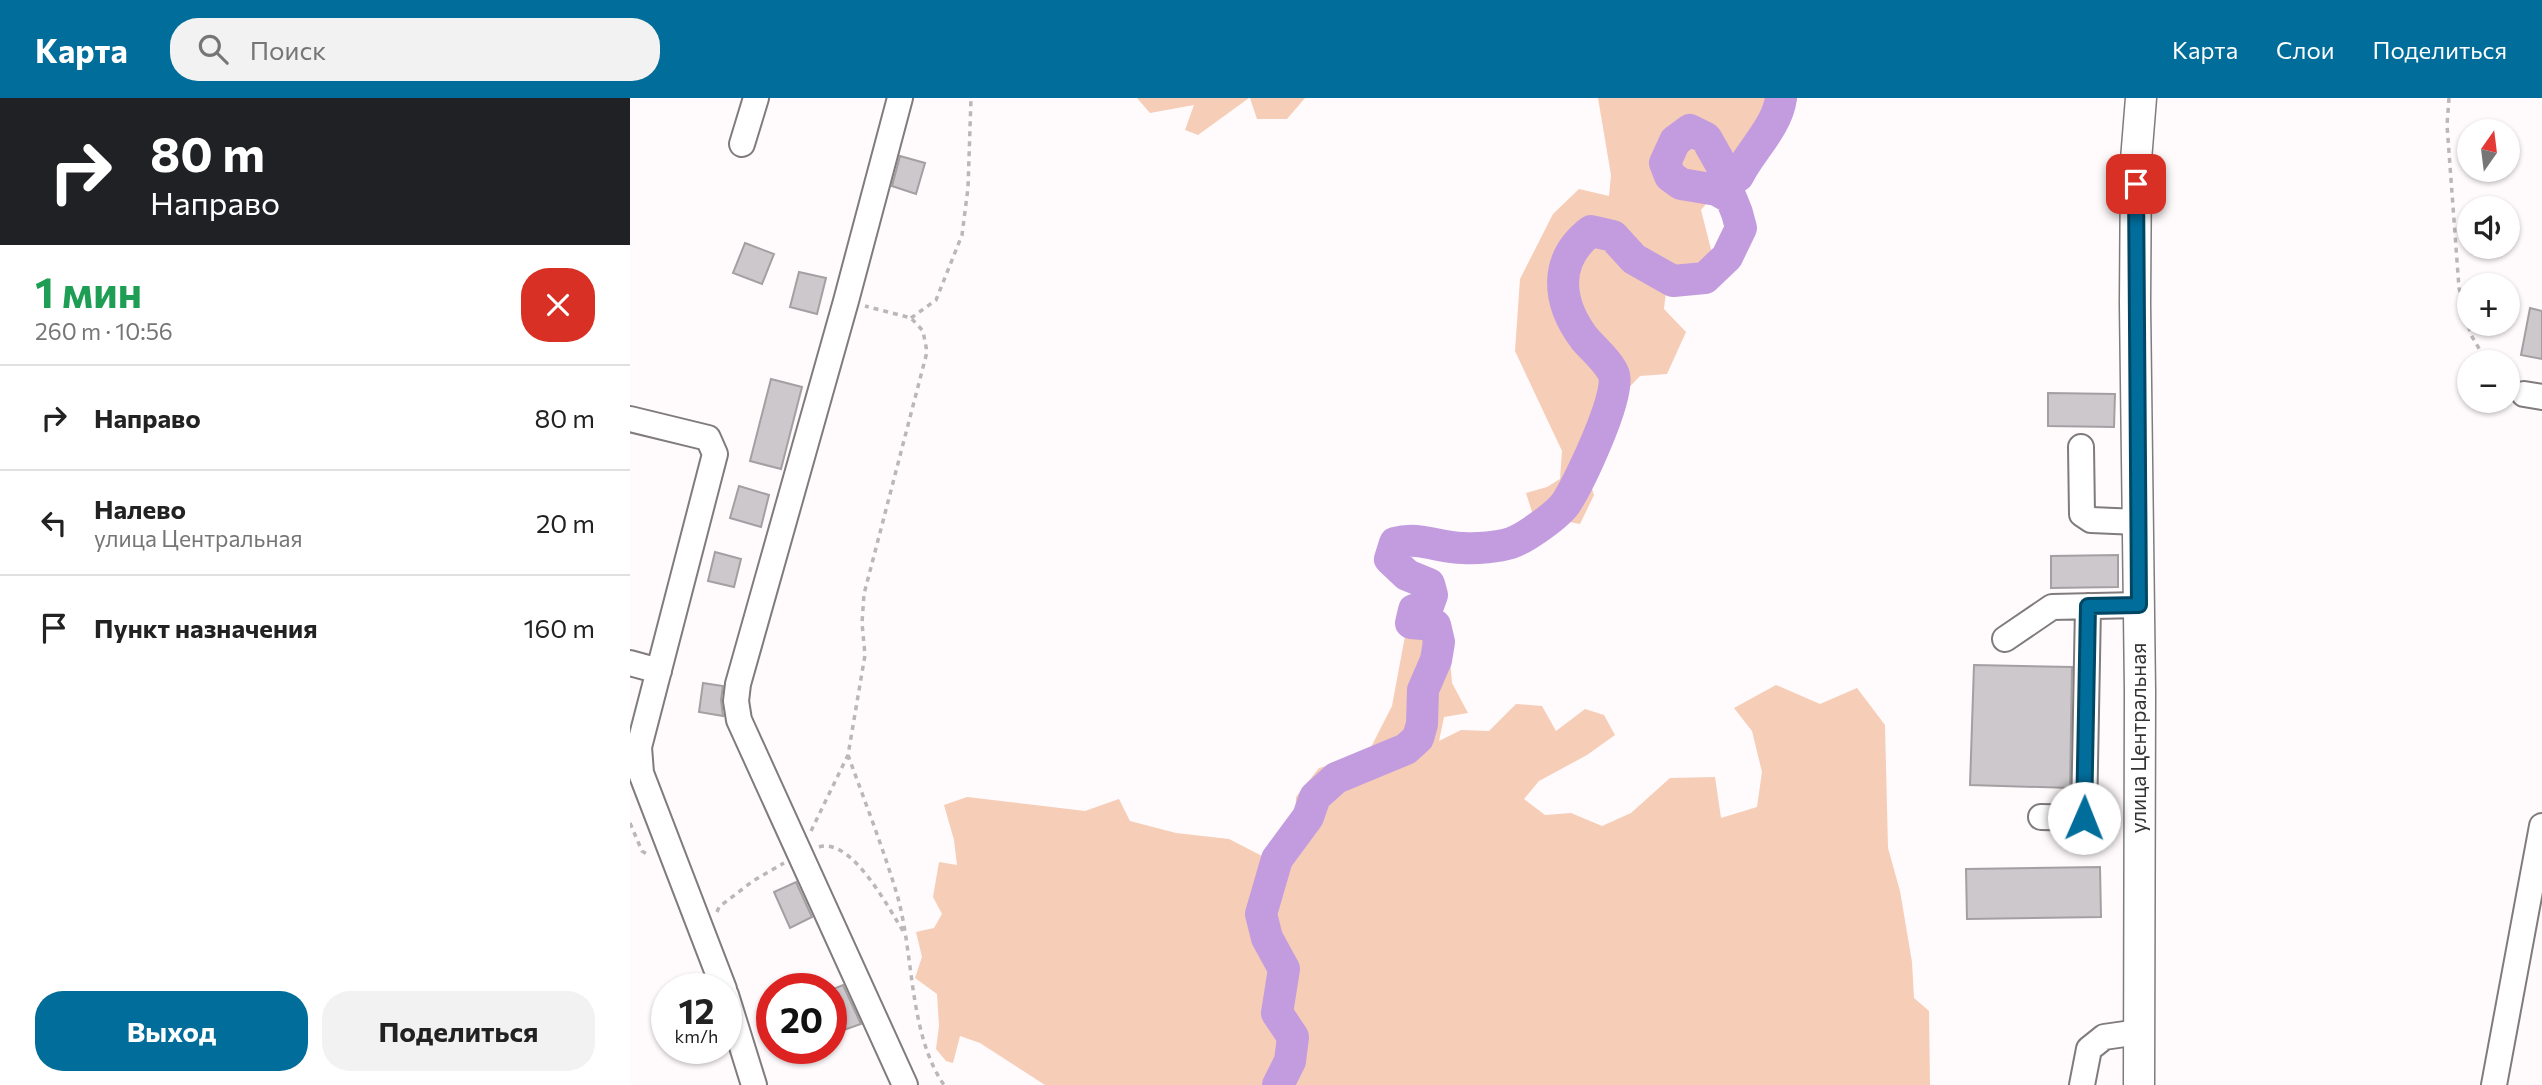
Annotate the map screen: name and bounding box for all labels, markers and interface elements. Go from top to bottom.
search box [170,18,660,81]
text: Карта [35,29,128,70]
icon: search [194,30,232,68]
text: Поиск [250,34,326,65]
text: Карта [2172,35,2238,64]
text: Слои [2276,35,2334,64]
text: Поделиться [2372,35,2507,64]
north arrow [2457,119,2520,182]
map controls [2457,119,2520,413]
text: 80 m [150,122,265,182]
icon: right [35,126,126,217]
pin [2106,154,2166,214]
icon: arrive [2117,165,2155,203]
text: Направо [150,182,280,222]
button: sound [2457,196,2520,259]
text: 1 мин [35,265,142,317]
button: close [521,268,595,342]
button: + [2457,273,2520,336]
text: 260 m · 10:56 [35,317,173,345]
button: − [2457,350,2520,413]
icon: right [35,399,73,437]
text: Направо [94,402,201,433]
text: 80 m [535,402,595,433]
text: Налево [94,493,186,524]
icon: left [35,504,73,542]
text: 20 m [536,507,595,538]
text: улица Центральная [94,524,303,552]
icon: arrive [35,609,73,647]
text: Пункт назначения [94,612,318,643]
text: 160 m [523,612,595,643]
street label: улица Центральная [2125,643,2150,833]
position arrow [2047,781,2121,855]
speed limit sign: 20 [756,973,847,1064]
text: 12 [679,988,714,1031]
button: Выход [35,991,308,1071]
button: Поделиться [322,991,595,1071]
text: km/h [675,1025,718,1047]

